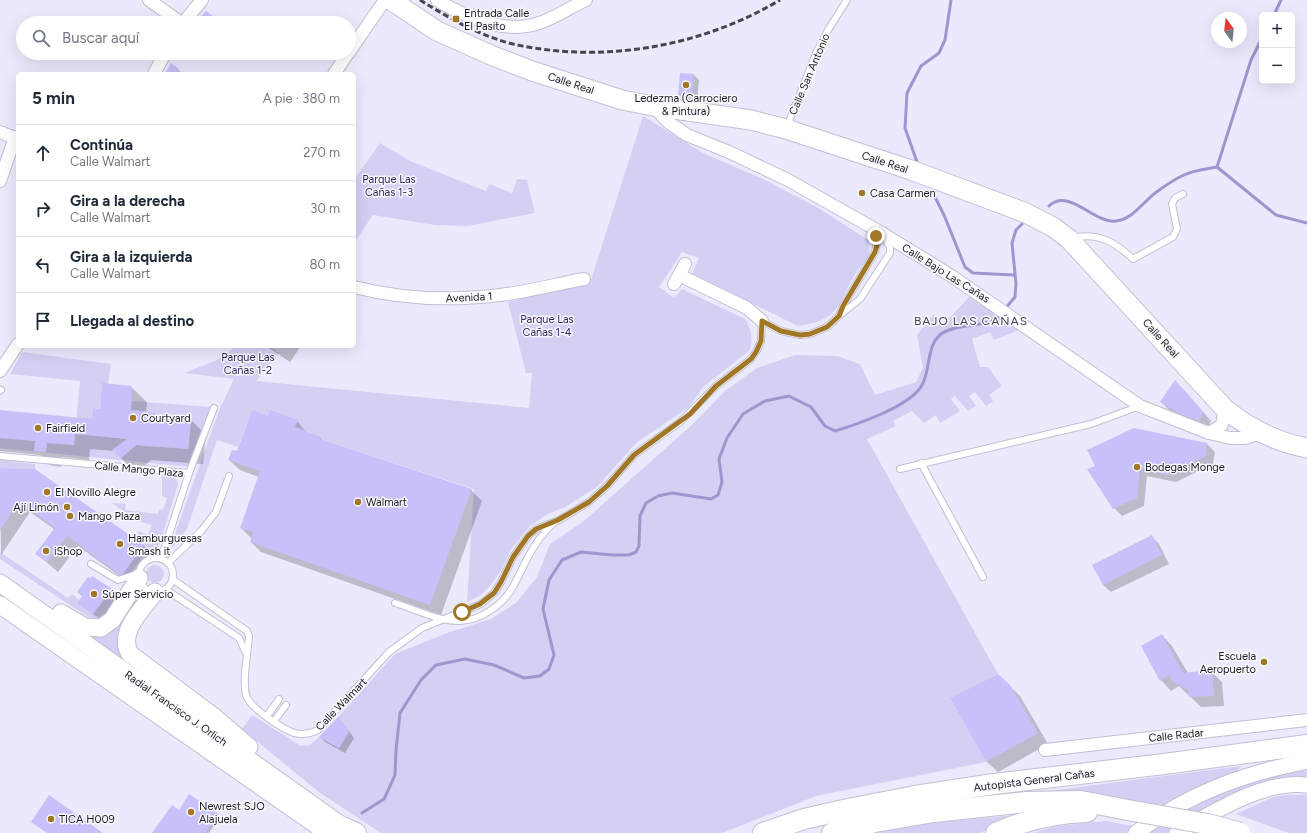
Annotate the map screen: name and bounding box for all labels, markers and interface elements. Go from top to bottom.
place label: Entrada Calle El Pasito [464,7,529,33]
north arrow [1211,12,1247,48]
map controls [1259,12,1295,84]
button: + [1259,12,1295,48]
marker: Entrada Calle El Pasito [451,14,461,24]
search box [16,16,356,60]
icon: search [30,27,52,49]
text: Buscar aquí [62,29,139,47]
street label: Calle San Antonio [786,31,833,117]
button: − [1259,48,1295,84]
street label: Calle Real [546,70,596,97]
marker: Ledezma (Carrociero & Pintura) [681,80,691,90]
text: 5 min [32,88,75,108]
text: A pie · 380 m [263,91,340,106]
place label: Ledezma (Carrociero & Pintura) [634,92,738,118]
text: Continúa [70,136,133,154]
icon: ahead [32,142,54,164]
text: 270 m [303,145,340,160]
street label: Calle Real [860,149,910,176]
text: Calle Walmart [70,154,150,169]
park label: Parque Las Cañas 1-3 [362,173,416,199]
place label: Casa Carmen [870,187,936,200]
marker: Casa Carmen [857,188,867,198]
text: Gira a la derecha [70,192,185,210]
icon: right [32,198,54,220]
text: 30 m [310,201,340,216]
text: Calle Walmart [70,210,150,225]
route end [867,227,885,245]
street label: Calle Bajo Las Cañas [899,241,992,306]
text: Gira a la izquierda [70,248,192,266]
icon: left [32,254,54,276]
text: 80 m [309,257,340,272]
text: Calle Walmart [70,266,150,281]
street label: Avenida 1 [445,290,493,305]
icon: arrive [32,310,54,332]
text: Llegada al destino [70,312,194,330]
park label: Parque Las Cañas 1-4 [520,313,574,339]
district label: BAJO LAS CAÑAS [914,314,1028,328]
street label: Calle Real [1140,316,1182,361]
park label: Parque Las Cañas 1-2 [221,351,275,377]
place label: Courtyard [141,412,191,425]
marker: Courtyard [128,413,138,423]
place label: Fairfield [46,422,85,435]
marker: Fairfield [33,423,43,433]
street label: Calle Mango Plaza [94,459,184,480]
place label: Bodegas Monge [1145,461,1225,474]
marker: Bodegas Monge [1132,462,1142,472]
place label: El Novillo Alegre [55,486,136,499]
marker: El Novillo Alegre [42,487,52,497]
place label: Walmart [366,496,407,509]
marker: Walmart [353,497,363,507]
place label: Ají Limón [13,501,59,514]
marker: Ají Limón [62,502,72,512]
place label: Mango Plaza [78,510,140,523]
marker: Mango Plaza [65,511,75,521]
place label: Hamburguesas Smash it [128,532,202,558]
marker: Hamburguesas Smash it [115,539,125,549]
place label: iShop [54,545,83,558]
marker: iShop [41,546,51,556]
place label: Súper Servicio [102,588,173,601]
marker: Súper Servicio [89,589,99,599]
route start [453,603,471,621]
place label: Escuela Aeropuerto [1200,650,1256,676]
marker: Escuela Aeropuerto [1259,657,1269,667]
street label: Radial Francisco J. Orlich [122,668,230,749]
street label: Calle Walmart [313,675,370,733]
street label: Calle Radar [1148,726,1205,745]
street label: Autopista General Cañas [973,767,1095,794]
place label: Newrest SJO Alajuela [199,800,265,826]
marker: Newrest SJO Alajuela [186,807,196,817]
place label: TICA H009 [59,813,115,826]
marker: TICA H009 [46,814,56,824]

